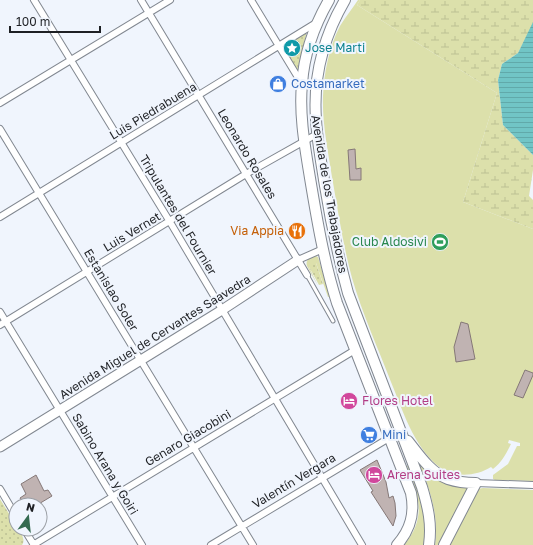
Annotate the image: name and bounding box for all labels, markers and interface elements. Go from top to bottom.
scale bar [10,8,100,34]
text: 100 m [16,14,50,29]
place icon: Jose Marti [282,38,302,58]
place label: Jose Marti [305,40,365,55]
shop icon: Costamarket [268,74,288,94]
place label: Costamarket [291,76,365,91]
street label: Luis Piedrabuena [106,79,199,142]
street label: Leonardo Rosales [215,106,280,202]
street label: Avenida de los Trabajadores [308,114,351,274]
street label: Tripulantes del Fournier [137,152,220,278]
street label: Luis Vernet [100,208,163,255]
restaurant icon: Via Appia [287,221,307,241]
place label: Via Appia [230,223,284,238]
sports icon: Club Aldosivi [430,232,450,252]
place label: Club Aldosivi [352,234,427,249]
street label: Estanislao Soler [81,246,142,334]
street label: Avenida Miguel de Cervantes Saavedra [56,271,253,402]
hotel icon: Flores Hotel [339,391,359,411]
place label: Flores Hotel [362,393,433,408]
street label: Genaro Giacobini [142,406,233,469]
street label: Sabino Arana y Goiri [69,410,142,517]
supermarket icon: Mini [359,425,379,445]
place label: Mini [382,427,406,442]
street label: Valentín Vergara [249,450,338,511]
hotel icon: Arena Suites [364,465,384,485]
place label: Arena Suites [387,467,460,482]
north arrow [8,497,48,537]
text: N [25,499,36,514]

